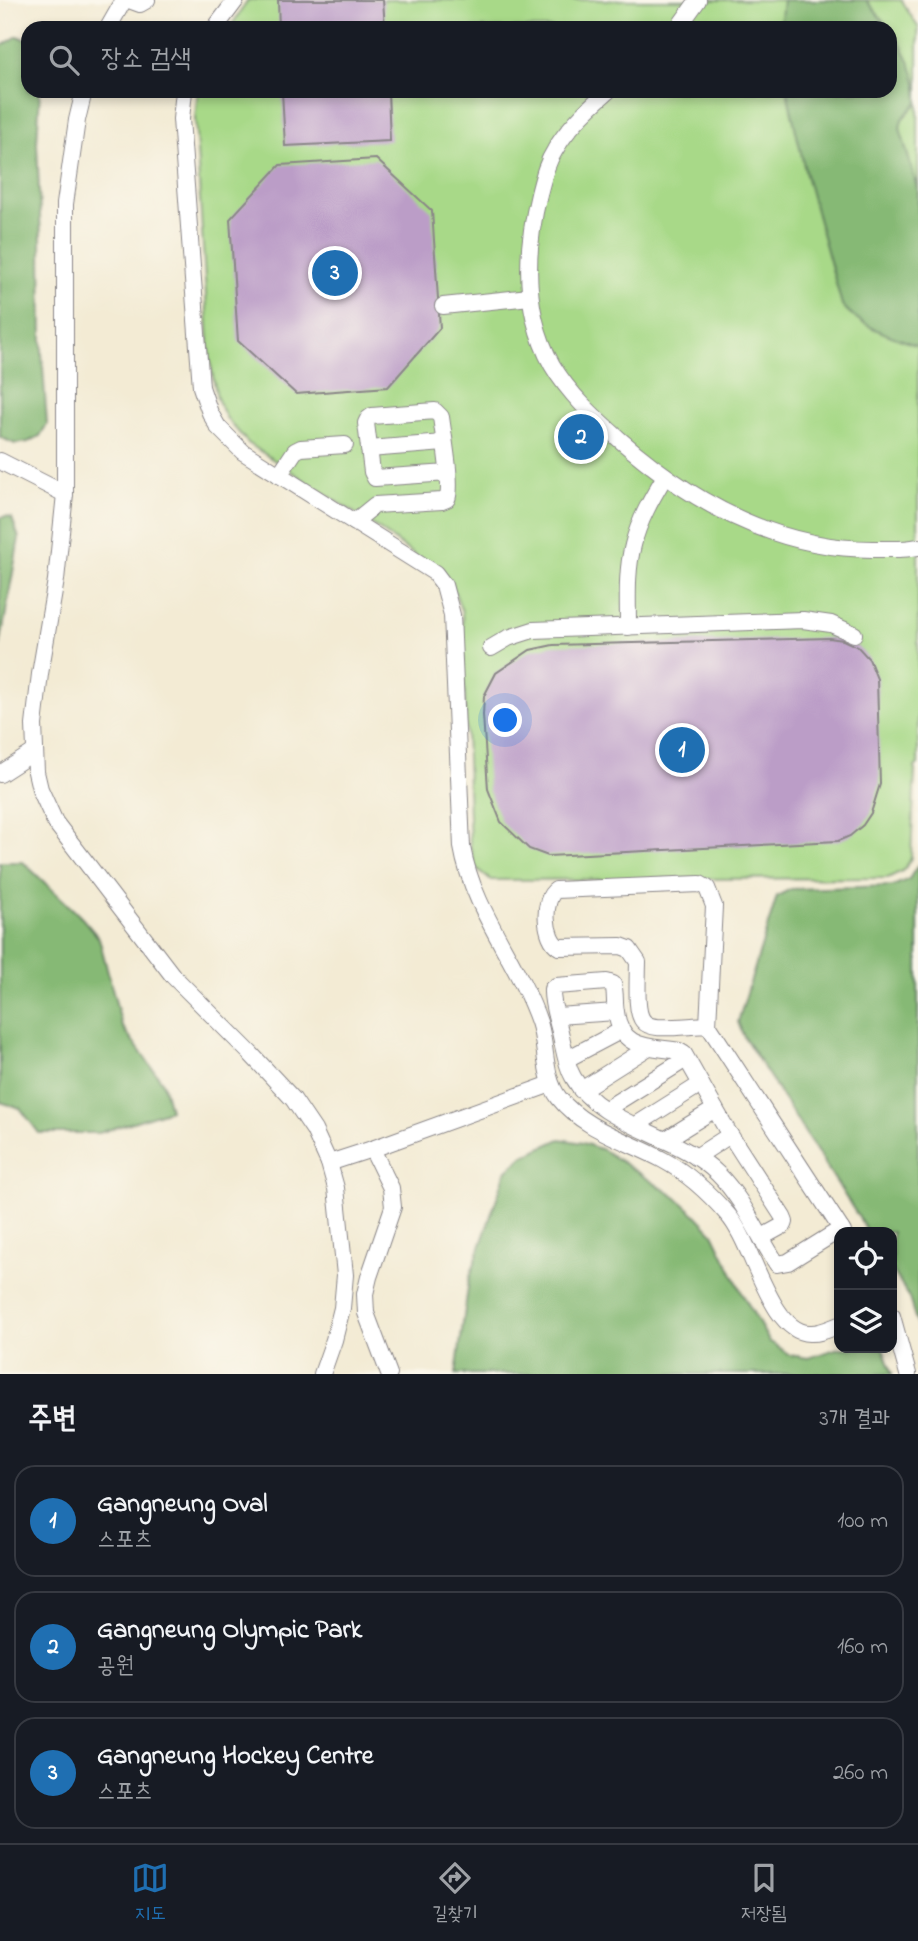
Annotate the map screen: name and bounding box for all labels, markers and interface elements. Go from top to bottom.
search box [21,21,897,98]
icon: search [45,41,83,79]
text: 장소 검색 [101,41,191,79]
pin: 3 [312,247,358,299]
pin: 2 [558,411,604,463]
your location [488,703,522,737]
pin: 1 [659,724,705,776]
map controls [834,1227,897,1353]
button: locate [834,1227,897,1290]
button: layers [834,1290,897,1353]
text: 주변 [28,1398,76,1442]
text: 3개 결과 [819,1403,890,1436]
text: Gangneung Oval [97,1486,268,1524]
text: 1 [49,1505,57,1538]
text: 100 m [837,1505,888,1538]
text: 스포츠 [97,1524,153,1557]
text: Gangneung Olympic Park [97,1612,362,1650]
text: 2 [47,1631,59,1664]
text: 160 m [837,1631,888,1664]
text: 공원 [97,1650,134,1683]
text: Gangneung Hockey Centre [97,1738,373,1776]
text: 3 [48,1757,58,1790]
text: 260 m [833,1757,888,1790]
text: 스포츠 [97,1776,153,1809]
tab: 지도 [131,1859,169,1928]
tab: 길찾기 [432,1859,478,1928]
tab: 저장됨 [741,1859,787,1928]

